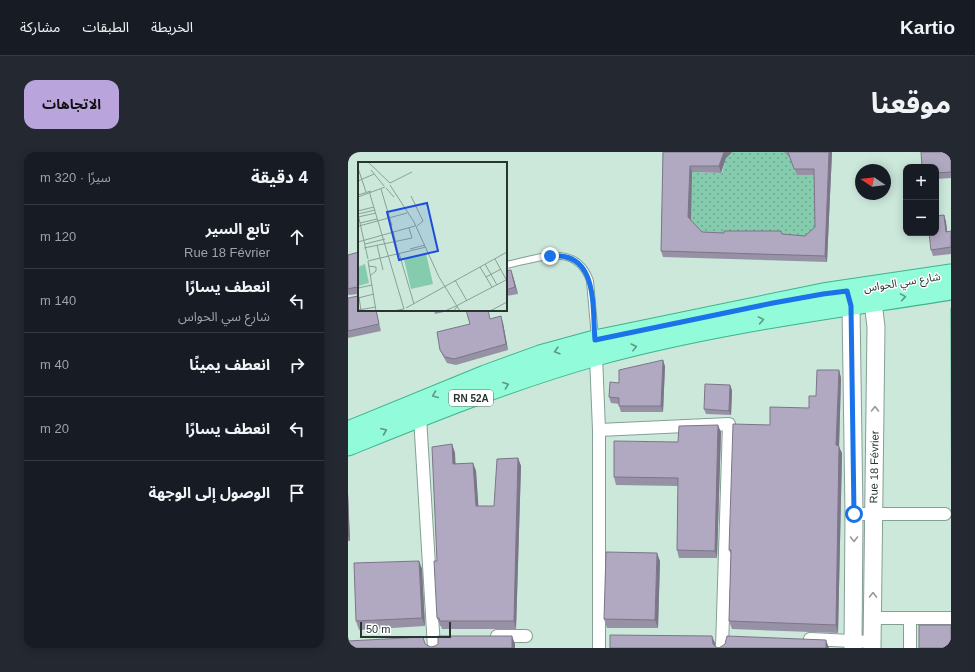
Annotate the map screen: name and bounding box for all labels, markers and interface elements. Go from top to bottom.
text: Kartio [900,17,955,38]
text: مشاركة [20,19,60,35]
text: الطبقات [82,19,129,35]
text: الخريطة [151,19,193,35]
button: الاتجاهات [24,80,119,129]
text: موقعنا [871,88,951,119]
inset map [358,162,507,311]
north arrow [855,164,891,200]
map controls [903,164,939,236]
button: + [903,164,939,200]
text: 4 دقيقة [251,168,308,187]
text: سيرًا · 320 m [40,170,111,185]
button: − [903,200,939,236]
text: تابع السير [206,220,270,237]
icon: ahead [286,226,308,248]
text: 120 m [40,229,76,244]
text: Rue 18 Février [184,245,270,260]
route end [541,247,559,265]
street label: شارع سي الحواس [863,270,942,298]
text: انعطف يسارًا [185,278,270,295]
icon: left [286,290,308,312]
text: 140 m [40,293,76,308]
one-way arrow [900,293,906,302]
text: شارع سي الحواس [178,309,270,324]
one-way arrow [758,316,764,325]
one-way arrow [630,343,637,352]
one-way arrow [554,346,561,355]
icon: right [286,354,308,376]
text: انعطف يمينًا [189,356,270,373]
text: 40 m [40,357,69,372]
one-way arrow [502,382,509,390]
road number: RN 52A [449,390,493,406]
one-way arrow [432,391,439,399]
one-way arrow [871,406,879,412]
icon: left [286,418,308,440]
text: انعطف يسارًا [185,420,270,437]
text: 20 m [40,421,69,436]
one-way arrow [381,428,388,436]
street label: Rue 18 Février [867,430,881,503]
icon: arrive [286,482,308,504]
text: الوصول إلى الوجهة [148,484,270,501]
route start [845,505,863,523]
one-way arrow [850,536,858,542]
one-way arrow [869,592,877,598]
scale bar [360,620,451,639]
text: 50 m [366,623,390,635]

